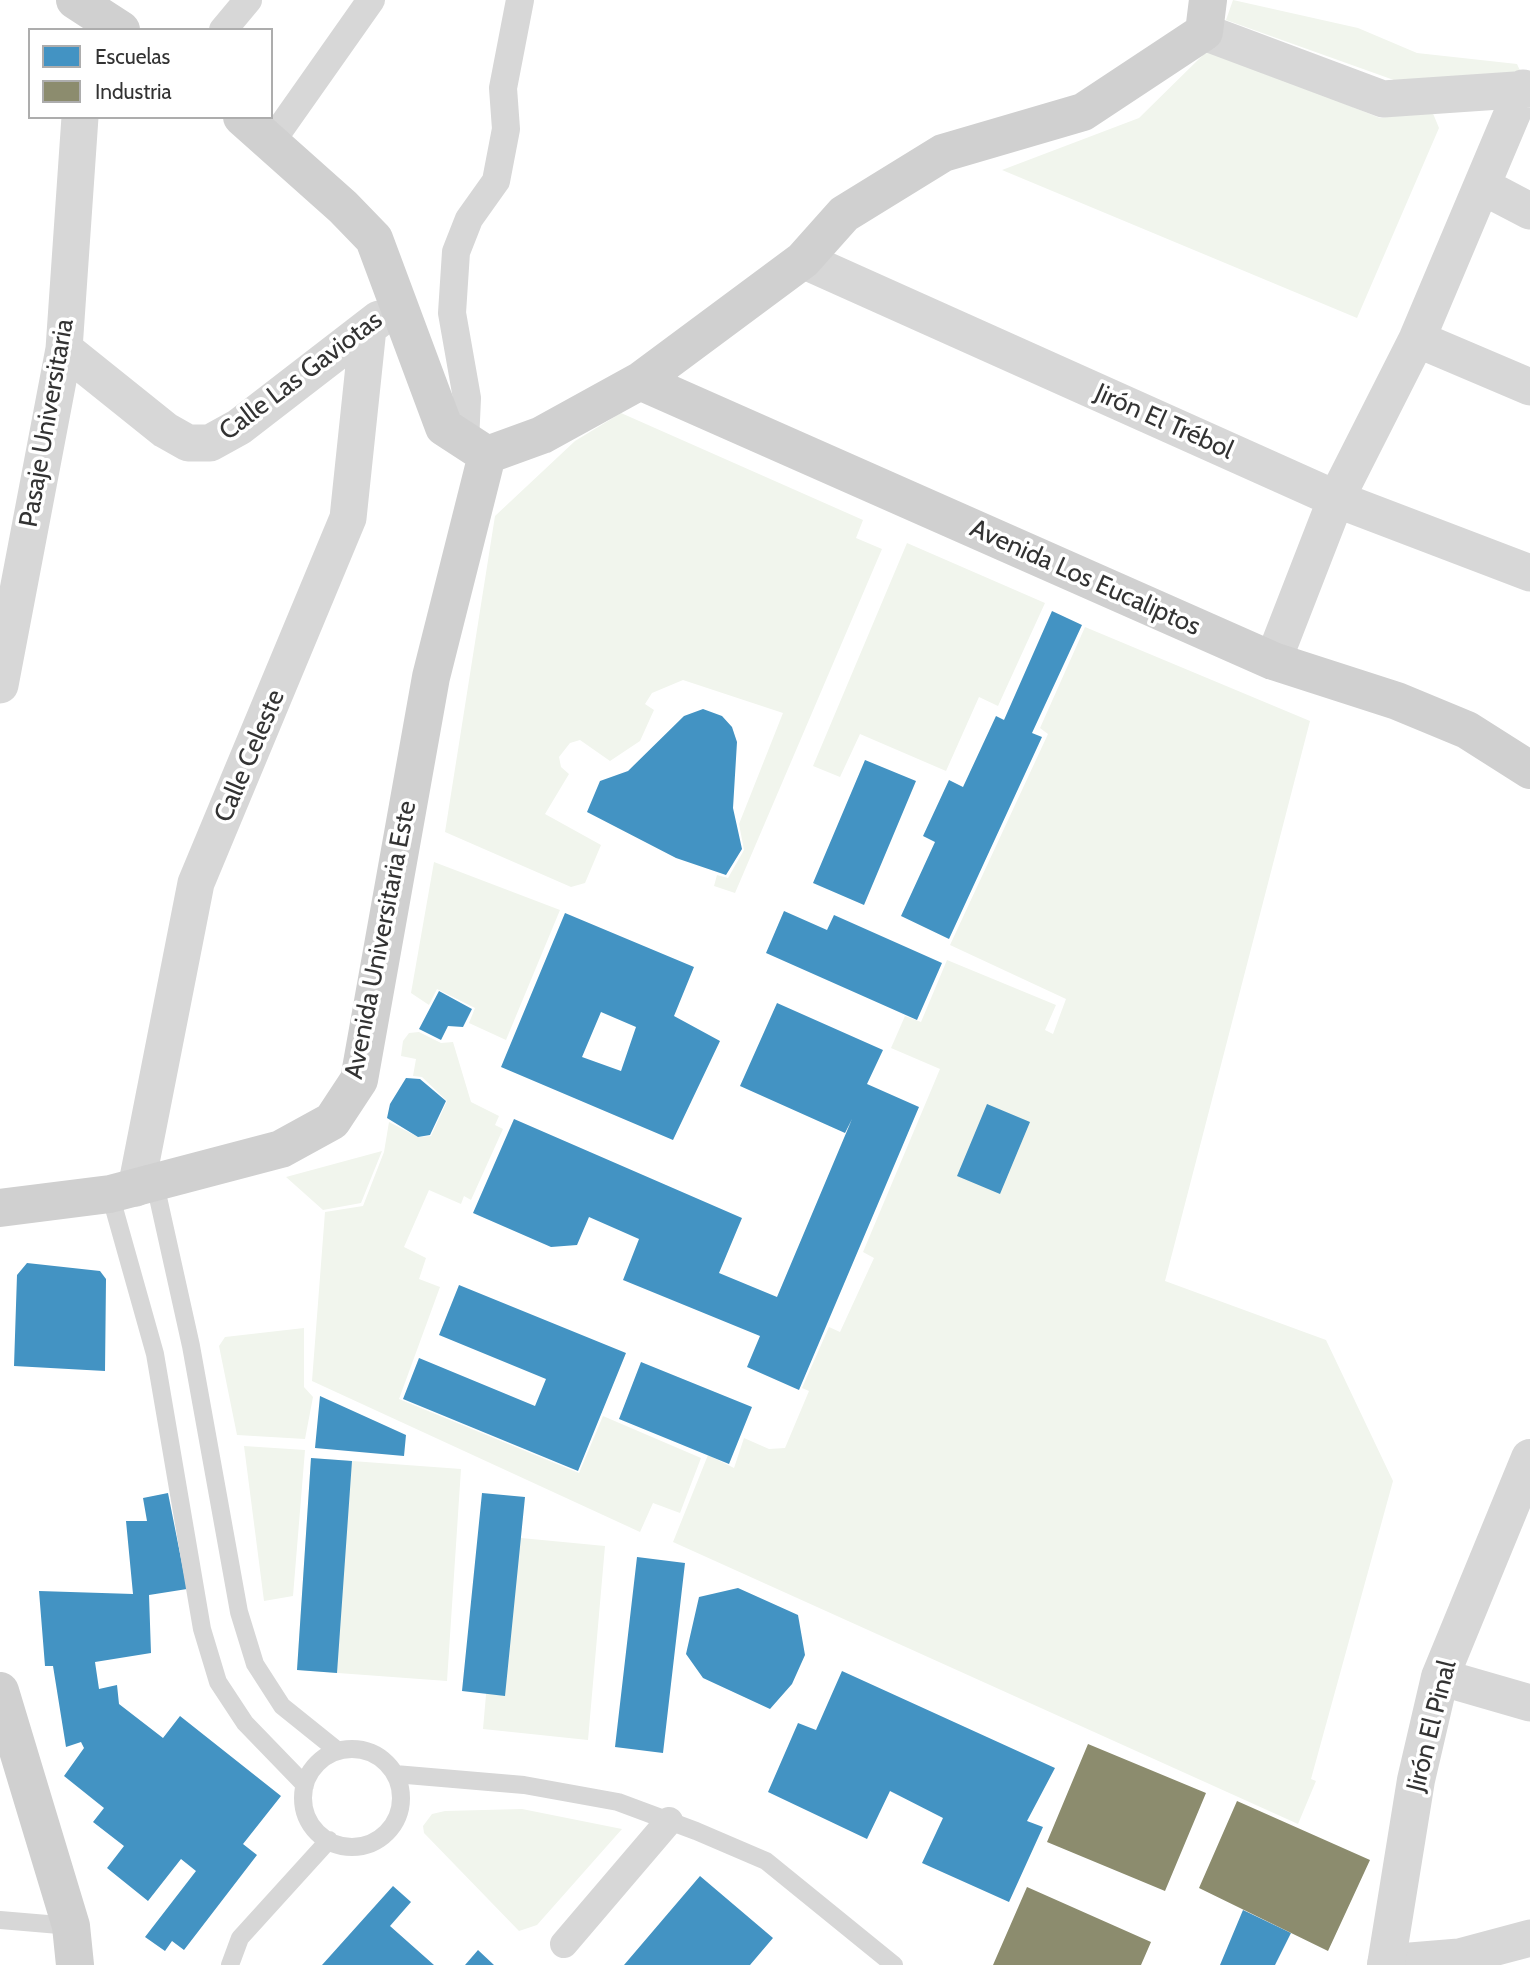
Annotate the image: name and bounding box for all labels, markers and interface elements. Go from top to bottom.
legend [28,28,273,119]
text: Escuelas [95,44,170,69]
text: Industria [95,79,172,104]
street label: Calle Las Gaviotas [213,305,389,447]
street label: Pasaje Universitaria [13,316,81,530]
street label: Jirón El Trébol [1090,378,1238,466]
street label: Avenida Los Eucaliptos [965,513,1205,643]
street label: Calle Celeste [208,685,292,827]
street label: Avenida Universitaria Este [339,798,423,1082]
street label: Jirón El Pinal [1401,1657,1463,1795]

